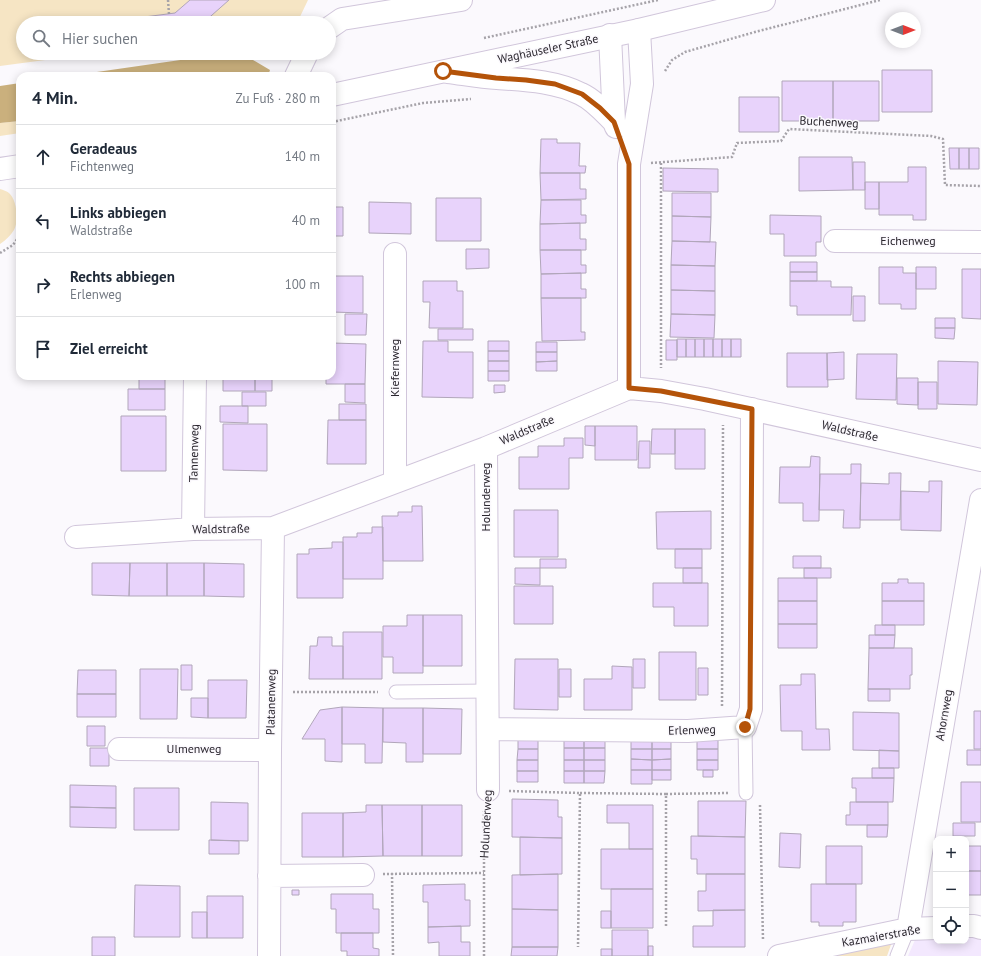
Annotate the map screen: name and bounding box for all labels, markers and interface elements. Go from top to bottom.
north arrow [885,12,921,48]
search box [16,16,336,60]
icon: search [30,27,52,49]
text: Hier suchen [62,29,138,48]
street label: Waghäuseler Straße [496,31,600,67]
route start [434,62,452,80]
text: 4 Min. [32,87,78,109]
text: Zu Fuß · 280 m [236,90,320,107]
street label: Buchenweg [799,112,859,131]
text: Geradeaus [70,139,137,158]
icon: ahead [32,146,54,168]
text: 140 m [285,148,320,165]
text: Fichtenweg [70,158,134,175]
text: Links abbiegen [70,203,166,222]
icon: left [32,210,54,232]
text: 40 m [292,212,320,229]
text: Waldstraße [70,222,133,239]
street label: Eichenweg [880,233,936,248]
text: Rechts abbiegen [70,267,175,286]
icon: right [32,274,54,296]
text: 100 m [285,276,320,293]
text: Erlenweg [70,286,122,303]
icon: arrive [32,338,54,360]
text: Ziel erreicht [70,339,148,358]
street label: Kiefernweg [387,339,402,397]
street label: Waldstraße [497,411,556,448]
street label: Waldstraße [820,417,880,444]
street label: Tannenweg [185,424,202,482]
street label: Holunderweg [478,463,493,531]
street label: Waldstraße [192,520,250,537]
street label: Platanenweg [262,669,279,735]
street label: Ahornweg [932,688,955,742]
route end [736,718,754,736]
street label: Erlenweg [668,721,716,738]
street label: Ulmenweg [167,741,221,756]
street label: Holunderweg [476,789,495,859]
map controls [933,836,969,944]
button: + [933,836,969,872]
button: − [933,872,969,908]
button: locate [933,908,969,944]
street label: Kazmaierstraße [840,921,921,950]

